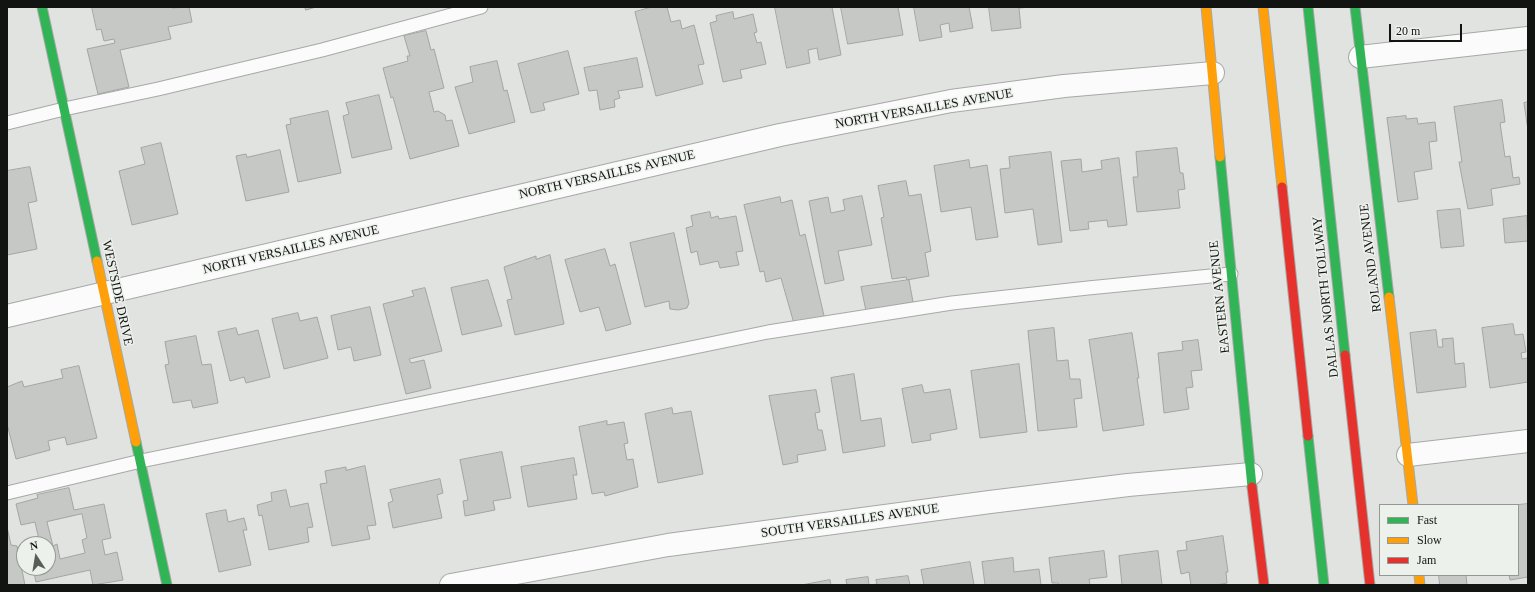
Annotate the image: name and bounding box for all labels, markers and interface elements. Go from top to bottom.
scale bar [1391,16,1464,42]
text: 20 m [1396,24,1420,38]
street label: NORTH VERSAILLES AVENUE [834,86,1014,132]
street label: NORTH VERSAILLES AVENUE [517,147,697,203]
street label: ROLAND AVENUE [1357,203,1385,313]
street label: DALLAS NORTH TOLLWAY [1310,216,1342,378]
street label: NORTH VERSAILLES AVENUE [201,222,381,278]
street label: WESTSIDE DRIVE [98,239,136,347]
street label: EASTERN AVENUE [1206,240,1234,354]
street label: SOUTH VERSAILLES AVENUE [760,501,940,541]
legend [1379,504,1519,576]
text: Fast [1417,513,1437,527]
text: Slow [1417,533,1442,547]
north arrow [16,536,56,576]
text: N [29,539,39,552]
text: Jam [1417,553,1436,567]

